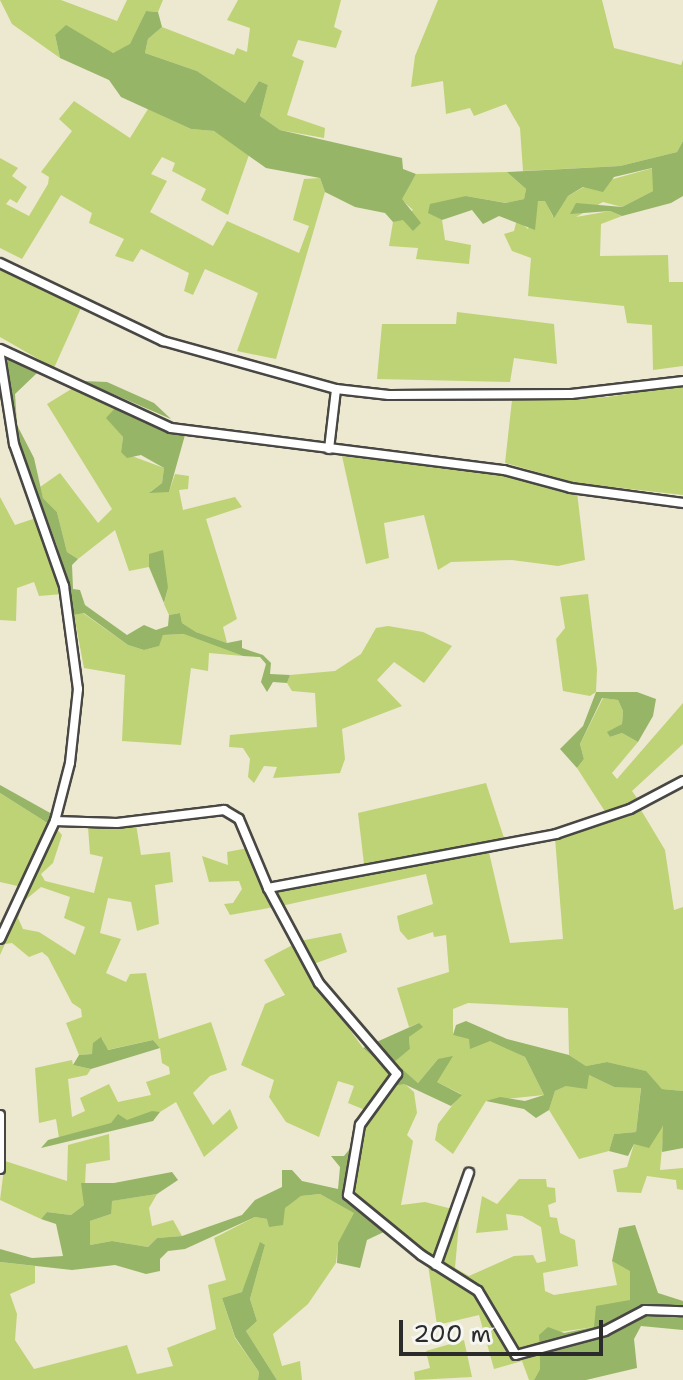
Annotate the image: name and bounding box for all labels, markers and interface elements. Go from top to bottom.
scale bar [403,1304,607,1354]
text: 200 m [413,1318,491,1350]

